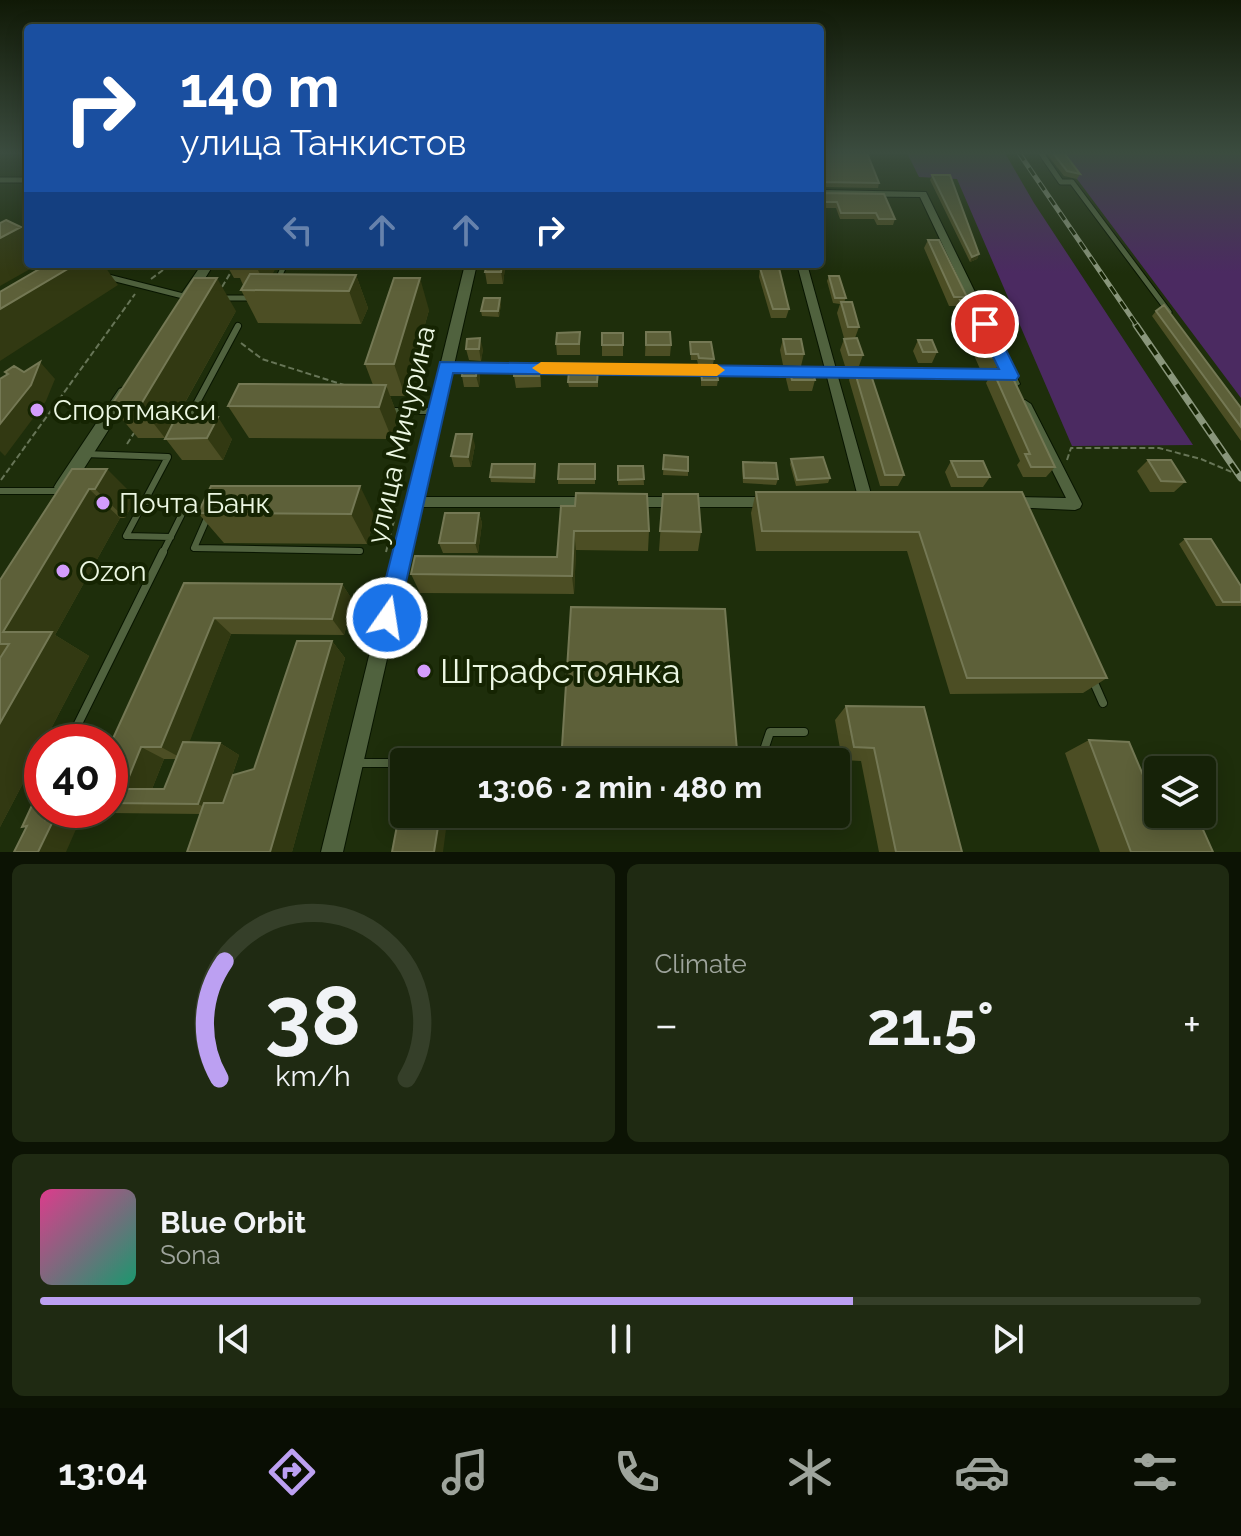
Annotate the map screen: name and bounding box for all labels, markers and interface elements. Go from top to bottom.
text: 140 m [180,54,340,120]
icon: right [48,56,152,160]
text: улица Танкистов [180,121,467,163]
icon: left [276,208,320,252]
icon: ahead [360,208,404,252]
icon: ahead [444,208,488,252]
icon: right [528,208,572,252]
pin [951,290,1019,358]
icon: arrive [963,302,1007,346]
street label: улица Мичурина [360,323,442,547]
place label: Спортмакси [53,394,216,427]
marker: Спортмакси [28,401,46,419]
place label: Почта Банк [119,487,270,520]
marker: Почта Банк [94,494,112,512]
place label: Ozon [79,555,146,588]
marker: Ozon [54,562,72,580]
position arrow [345,576,429,660]
place label: Штрафстоянка [440,651,680,691]
marker: Штрафстоянка [415,662,433,680]
speed limit sign: 40 [24,724,128,828]
map controls [1144,756,1216,828]
button: layers [1144,756,1216,828]
text: 13:06 · 2 min · 480 m [478,770,762,805]
text: Climate [655,949,747,979]
text: 38 [265,967,362,1064]
text: 21.5° [867,989,994,1059]
text: − [655,999,678,1050]
text: + [1183,999,1201,1050]
text: km/h [276,1059,351,1093]
text: Blue Orbit [160,1205,306,1240]
text: Sona [160,1240,221,1270]
icon: previous [212,1317,256,1361]
icon: pause [599,1317,643,1361]
icon: next [986,1317,1030,1361]
icon: directions [264,1444,320,1500]
icon: music [437,1444,493,1500]
icon: phone [609,1444,665,1500]
icon: climate [782,1444,838,1500]
icon: car [954,1444,1010,1500]
icon: filters [1127,1444,1183,1500]
text: 13:04 [58,1451,148,1493]

